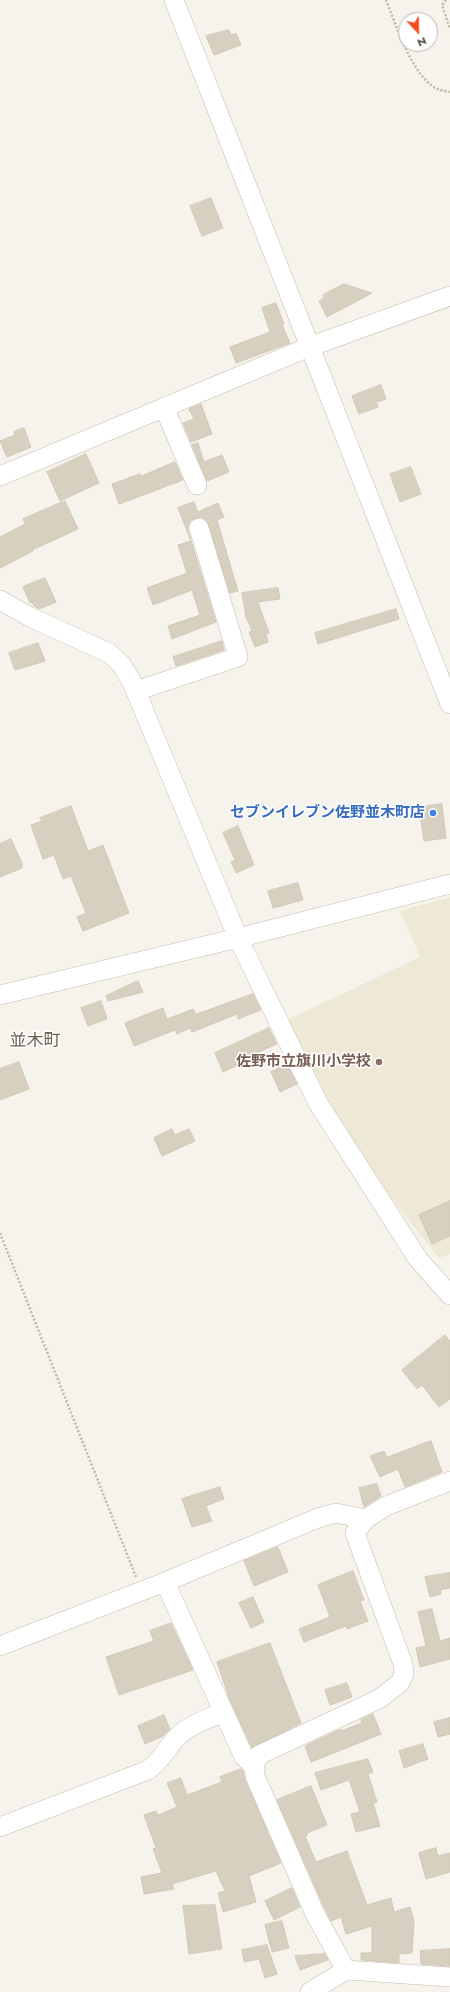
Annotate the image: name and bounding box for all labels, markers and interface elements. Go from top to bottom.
north arrow [398,12,438,52]
text: N [415,33,429,51]
place label: セブンイレブン佐野並木町店 [230,804,425,822]
marker: セブンイレブン佐野並木町店 [428,808,438,818]
district label: 並木町 [10,1032,60,1052]
place label: 佐野市立旗川小学校 [236,1053,371,1071]
marker: 佐野市立旗川小学校 [374,1057,384,1067]

